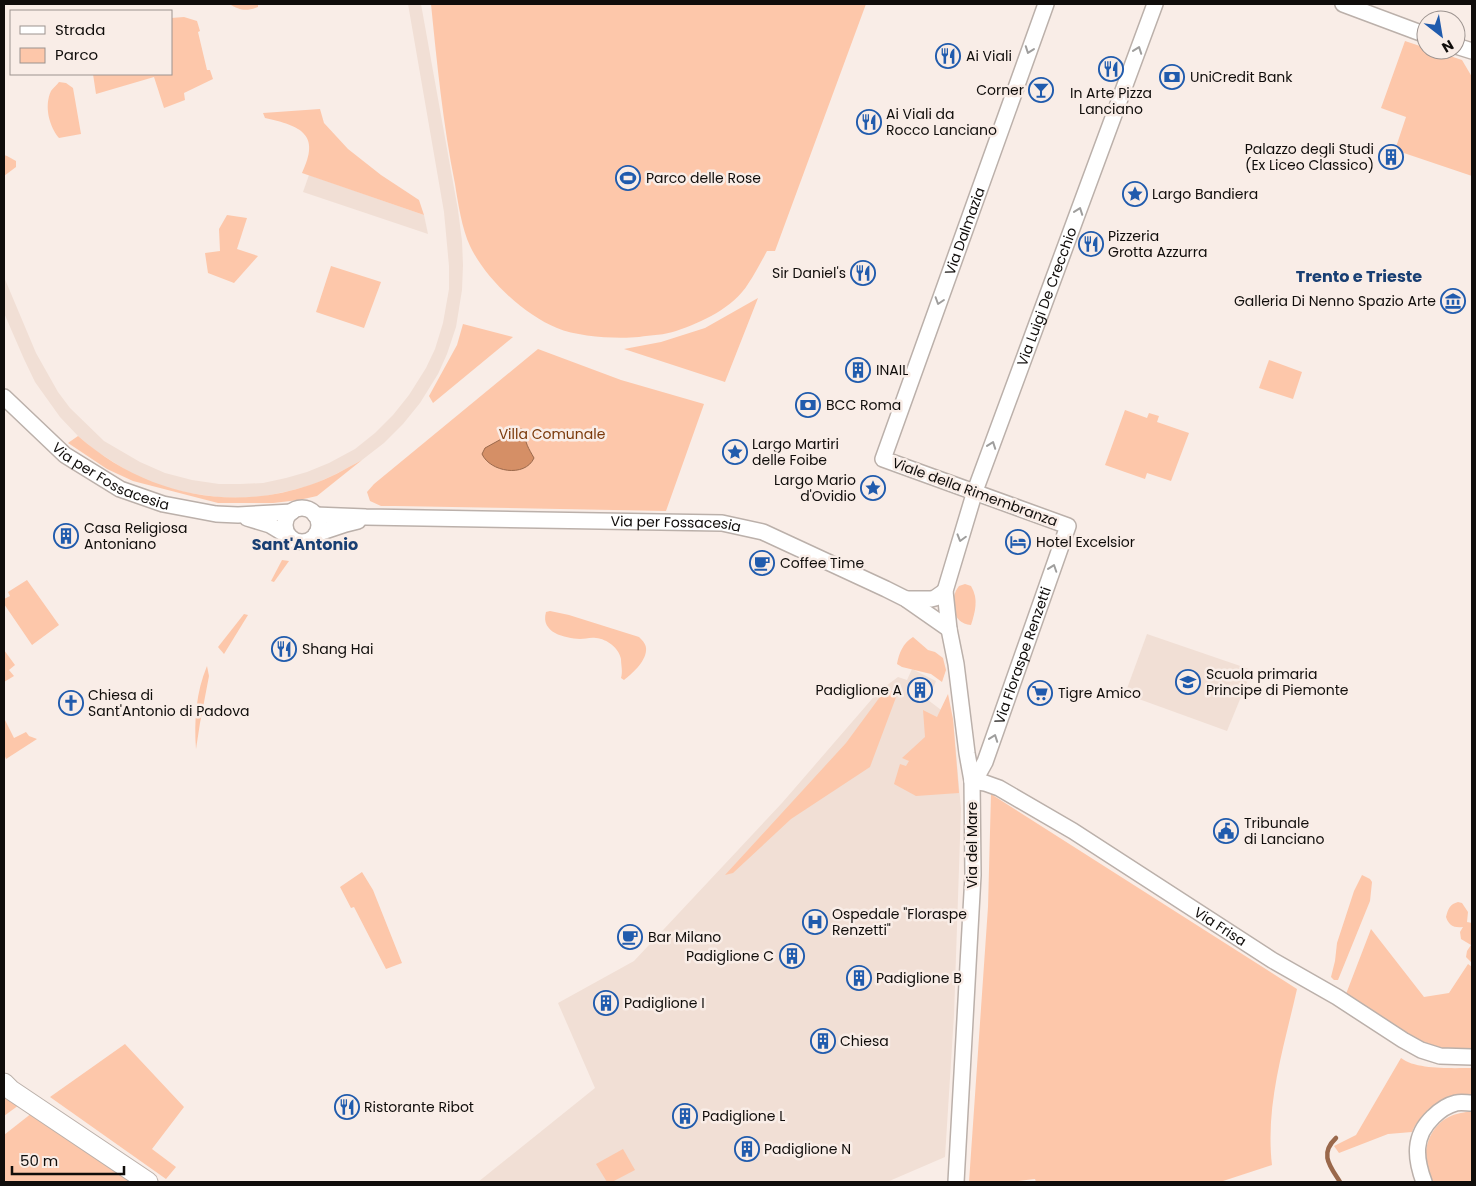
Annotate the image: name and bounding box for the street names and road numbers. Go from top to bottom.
street label: Via Dalmazia [940,184,990,278]
street label: Via Luigi De Crecchio [1012,224,1082,369]
street label: Via per Fossacesia [48,438,171,515]
street label: Viale della Rimembranza [889,453,1061,531]
street label: Via per Fossacesia [610,511,743,537]
street label: Via Floraspe Renzetti [989,584,1056,727]
street label: Via del Mare [962,801,982,888]
street label: Via Frisa [1190,902,1250,951]

